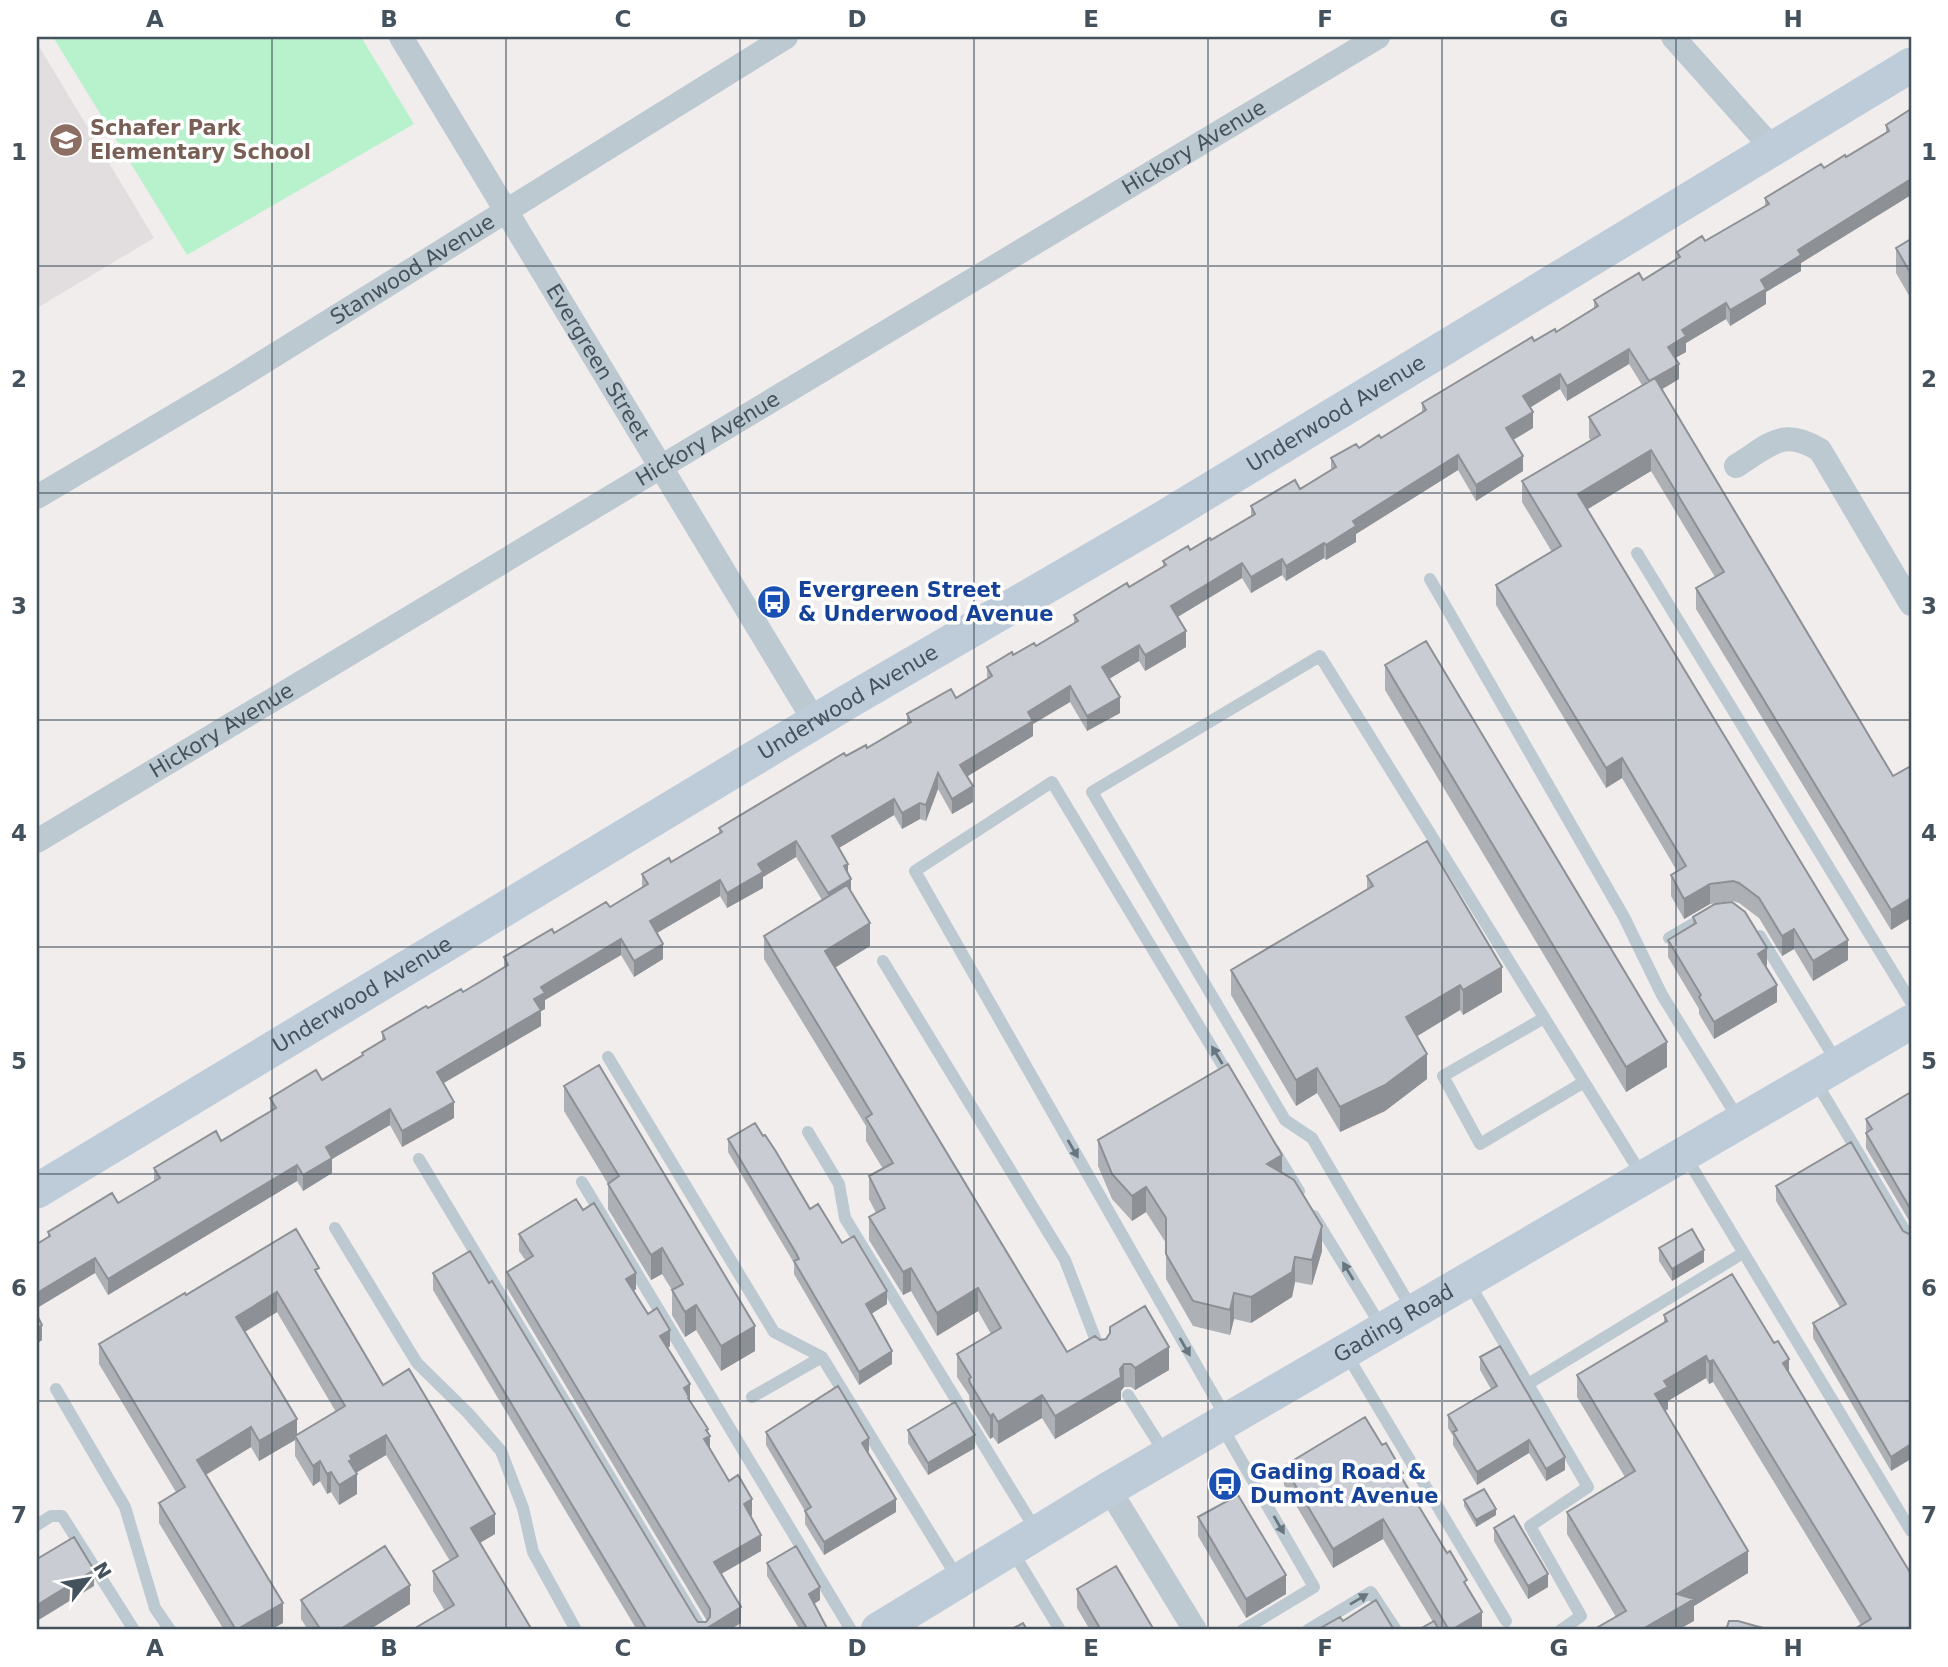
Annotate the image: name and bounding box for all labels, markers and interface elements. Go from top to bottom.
text: A [146,6,164,32]
text: B [380,6,398,32]
text: C [615,6,631,32]
text: D [847,6,867,32]
text: E [1083,6,1099,32]
text: F [1317,6,1333,32]
text: G [1550,6,1568,32]
text: H [1783,6,1803,32]
street label: Hickory Avenue [1118,95,1270,200]
place label: Schafer Park Elementary School [90,116,311,164]
school or university icon: Schafer Park Elementary School [47,121,85,159]
text: 1 [11,139,27,165]
text: 1 [1921,139,1937,165]
street label: Stanwood Avenue [326,209,499,329]
street label: Evergreen Street [541,280,654,445]
street label: Underwood Avenue [1242,350,1430,477]
text: 2 [11,366,27,392]
text: 2 [1921,366,1937,392]
street label: Hickory Avenue [632,387,784,491]
place label: Evergreen Street & Underwood Avenue [798,578,1053,626]
bus stop icon: Evergreen Street & Underwood Avenue [755,583,793,621]
text: 3 [11,593,27,619]
text: 3 [1921,593,1937,619]
street label: Underwood Avenue [754,640,942,765]
street label: Hickory Avenue [145,678,298,783]
text: 4 [11,820,27,846]
text: 4 [1921,820,1937,846]
street label: Underwood Avenue [269,932,456,1058]
one-way arrow [1210,1046,1223,1065]
text: 5 [11,1048,27,1074]
text: 5 [1921,1048,1937,1074]
one-way arrow [1067,1139,1079,1158]
one-way arrow [1341,1261,1354,1280]
text: 6 [11,1275,27,1301]
text: 6 [1921,1275,1937,1301]
street label: Gading Road [1330,1279,1458,1367]
one-way arrow [1179,1337,1192,1356]
place label: Gading Road & Dumont Avenue [1250,1460,1439,1508]
bus stop icon: Gading Road & Dumont Avenue [1206,1465,1244,1503]
text: 7 [11,1502,27,1528]
text: 7 [1921,1502,1937,1528]
one-way arrow [1273,1516,1285,1535]
north arrow [52,1544,122,1614]
text: N [89,1558,116,1583]
one-way arrow [1350,1593,1369,1606]
text: A [146,1635,164,1661]
text: B [380,1635,398,1661]
text: C [615,1635,631,1661]
text: D [847,1635,867,1661]
text: E [1083,1635,1099,1661]
text: F [1317,1635,1333,1661]
text: G [1550,1635,1568,1661]
text: H [1783,1635,1803,1661]

